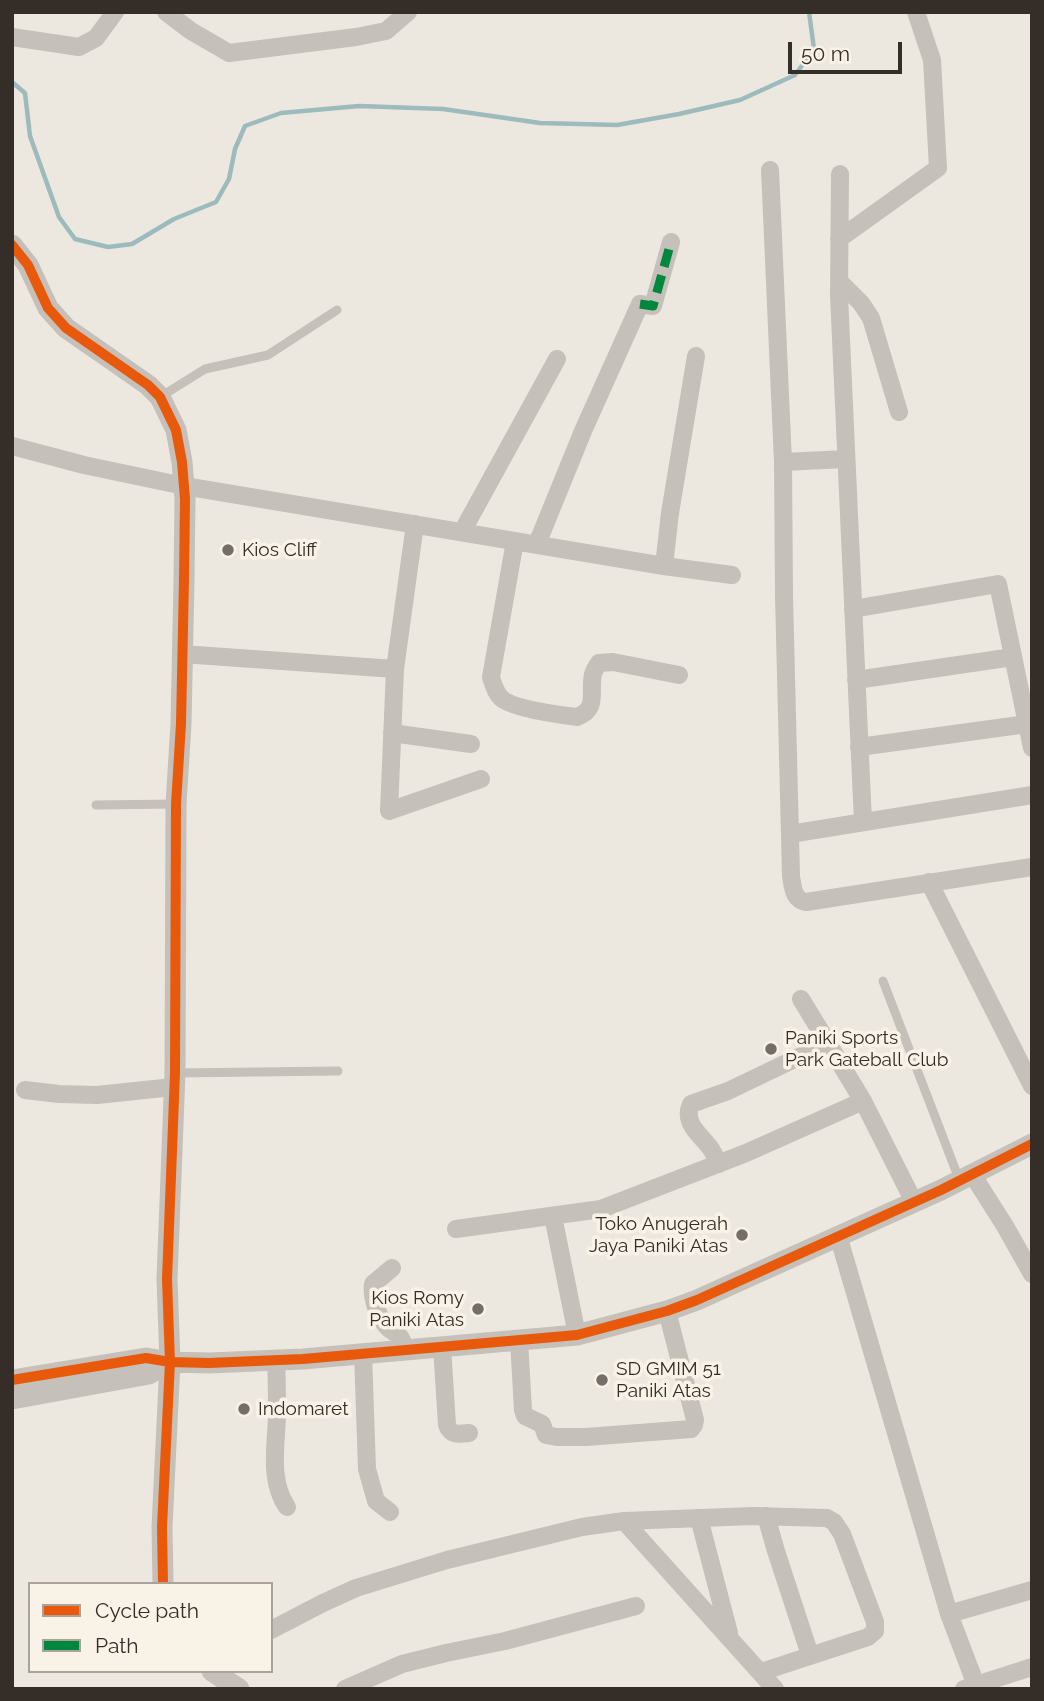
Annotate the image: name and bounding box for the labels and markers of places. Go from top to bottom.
place label: Kios Cliff [242,539,317,561]
marker: Kios Cliff [220,542,236,558]
place label: Paniki Sports Park Gateball Club [785,1027,948,1071]
marker: Paniki Sports Park Gateball Club [763,1041,779,1057]
place label: Toko Anugerah Jaya Paniki Atas [589,1213,728,1257]
marker: Toko Anugerah Jaya Paniki Atas [734,1227,750,1243]
place label: Kios Romy Paniki Atas [369,1287,464,1331]
marker: Kios Romy Paniki Atas [470,1301,486,1317]
place label: SD GMIM 51 Paniki Atas [616,1358,721,1402]
marker: SD GMIM 51 Paniki Atas [594,1372,610,1388]
place label: Indomaret [258,1398,349,1420]
marker: Indomaret [236,1401,252,1417]

